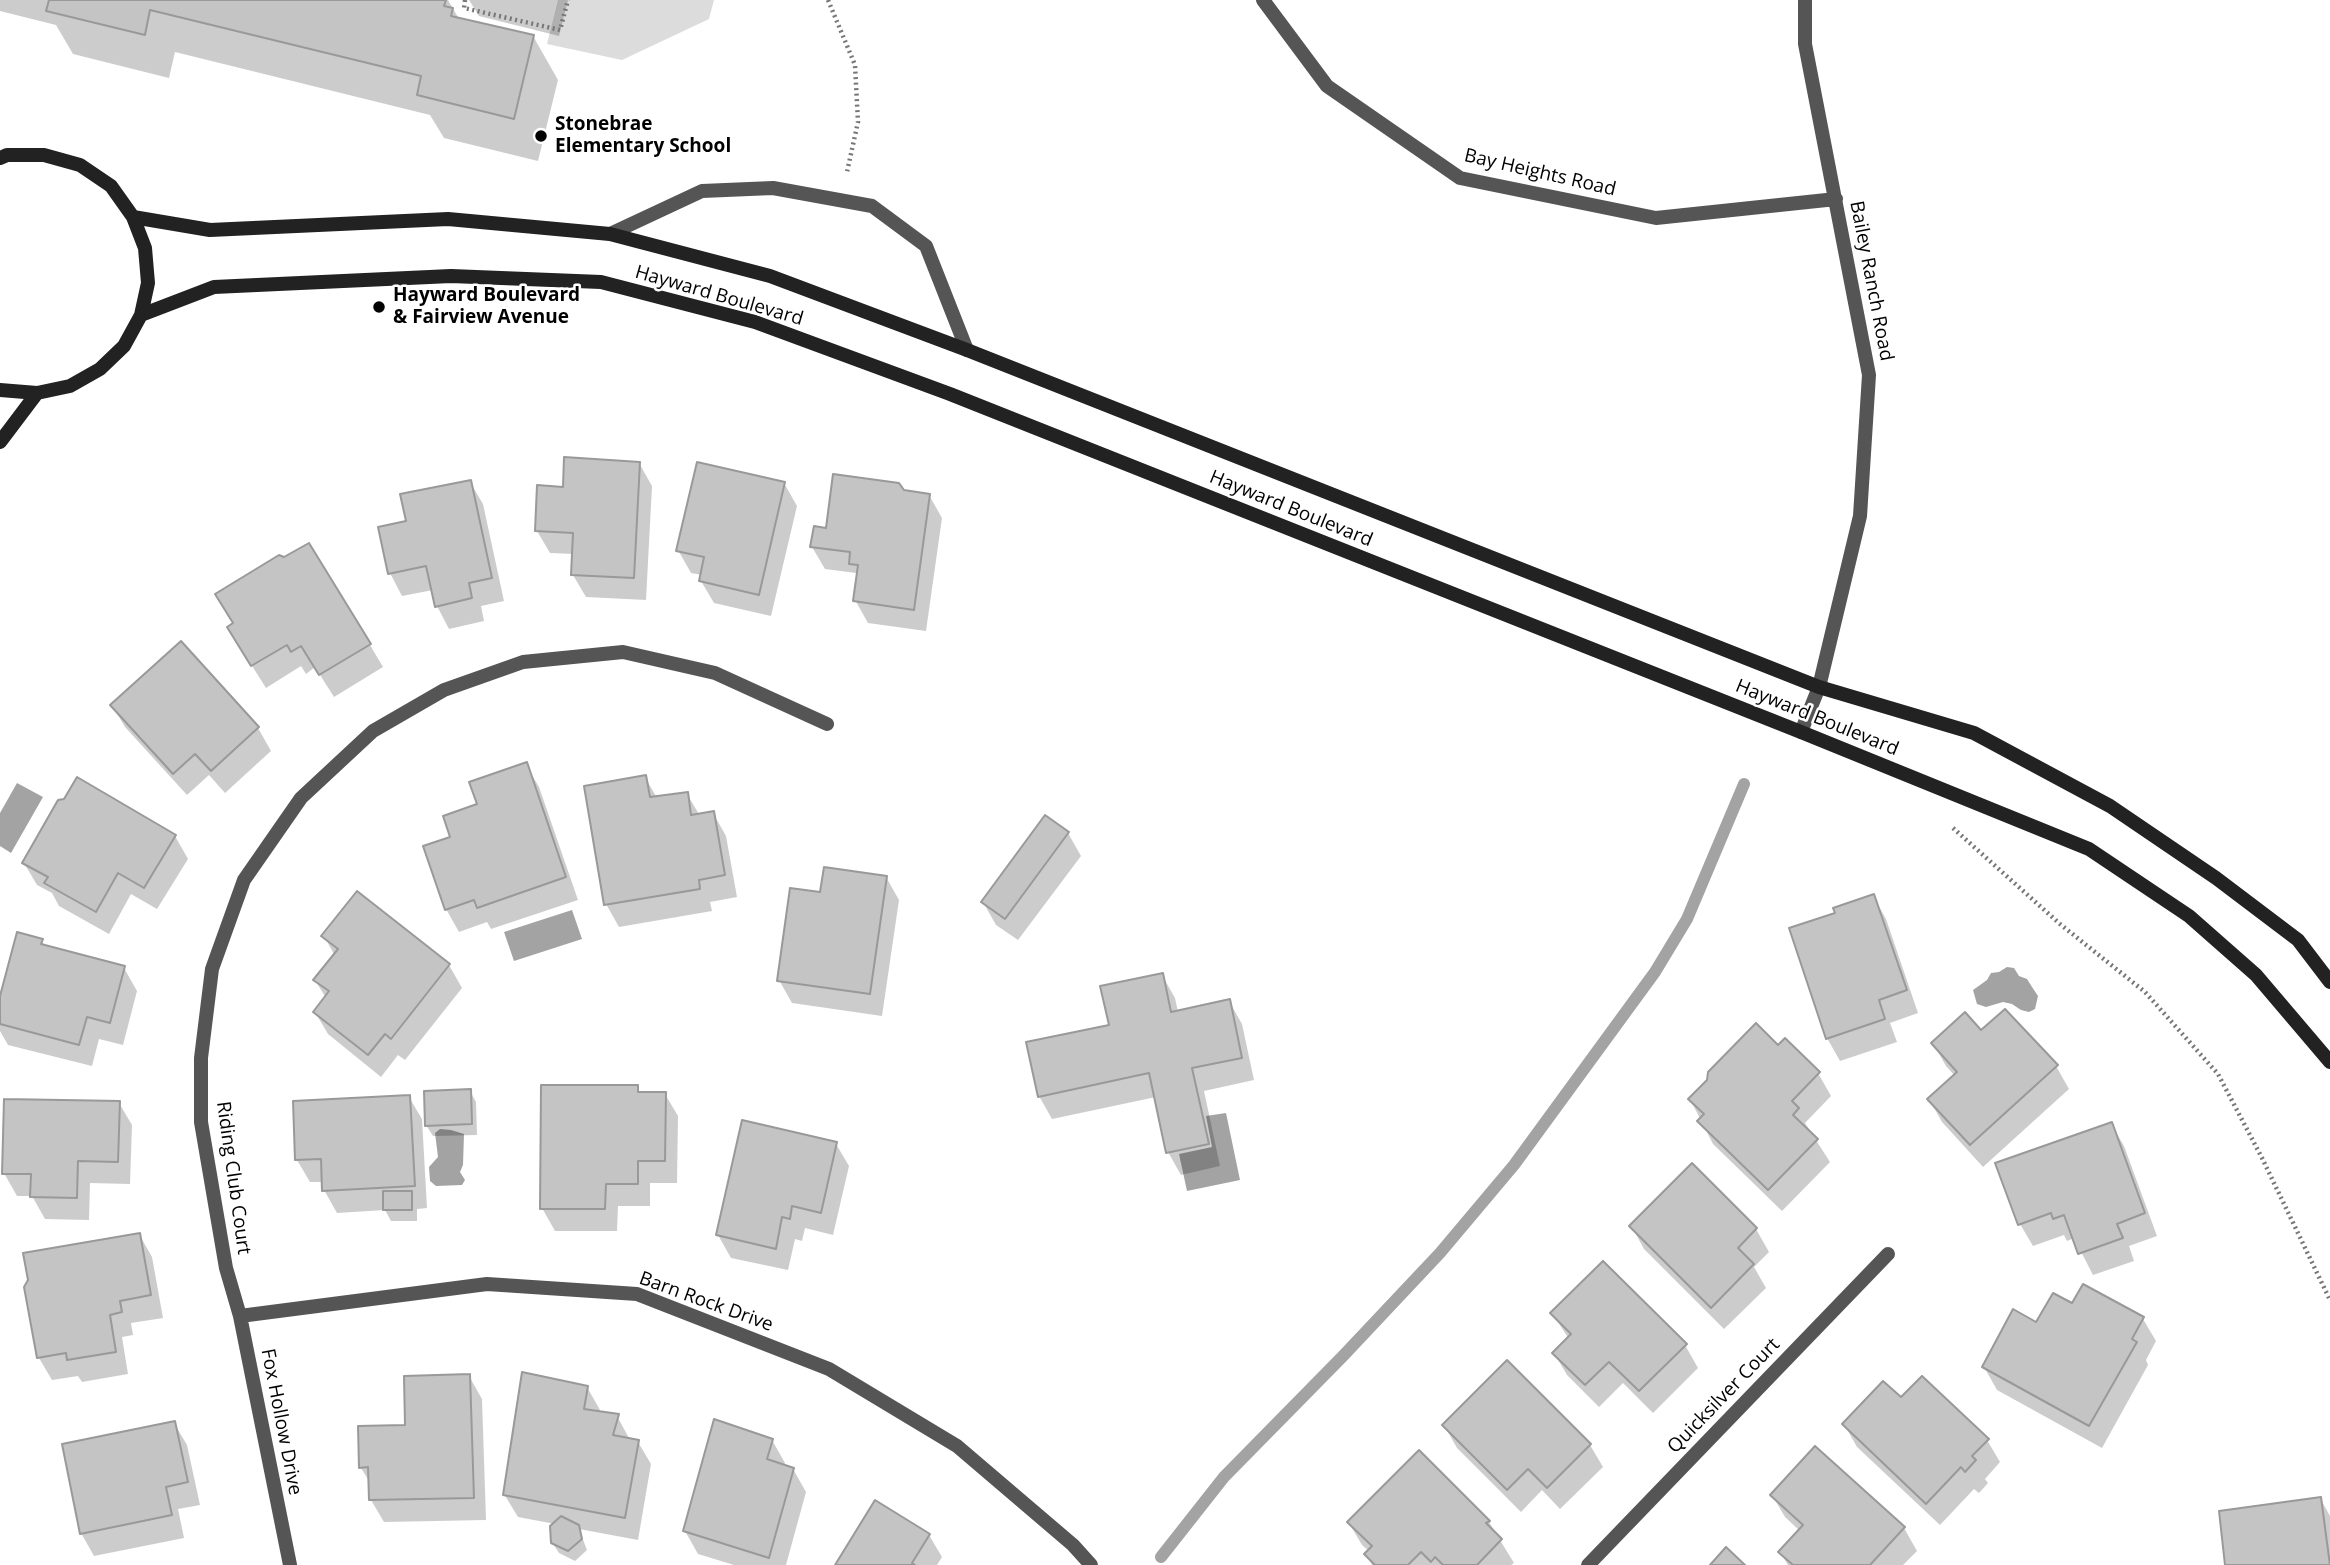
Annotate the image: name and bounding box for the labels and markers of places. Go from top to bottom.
place label: Stonebrae Elementary School [555,114,731,158]
marker: Stonebrae Elementary School [533,128,549,144]
place label: Hayward Boulevard & Fairview Avenue [393,285,580,329]
marker: Hayward Boulevard & Fairview Avenue [371,299,387,315]

